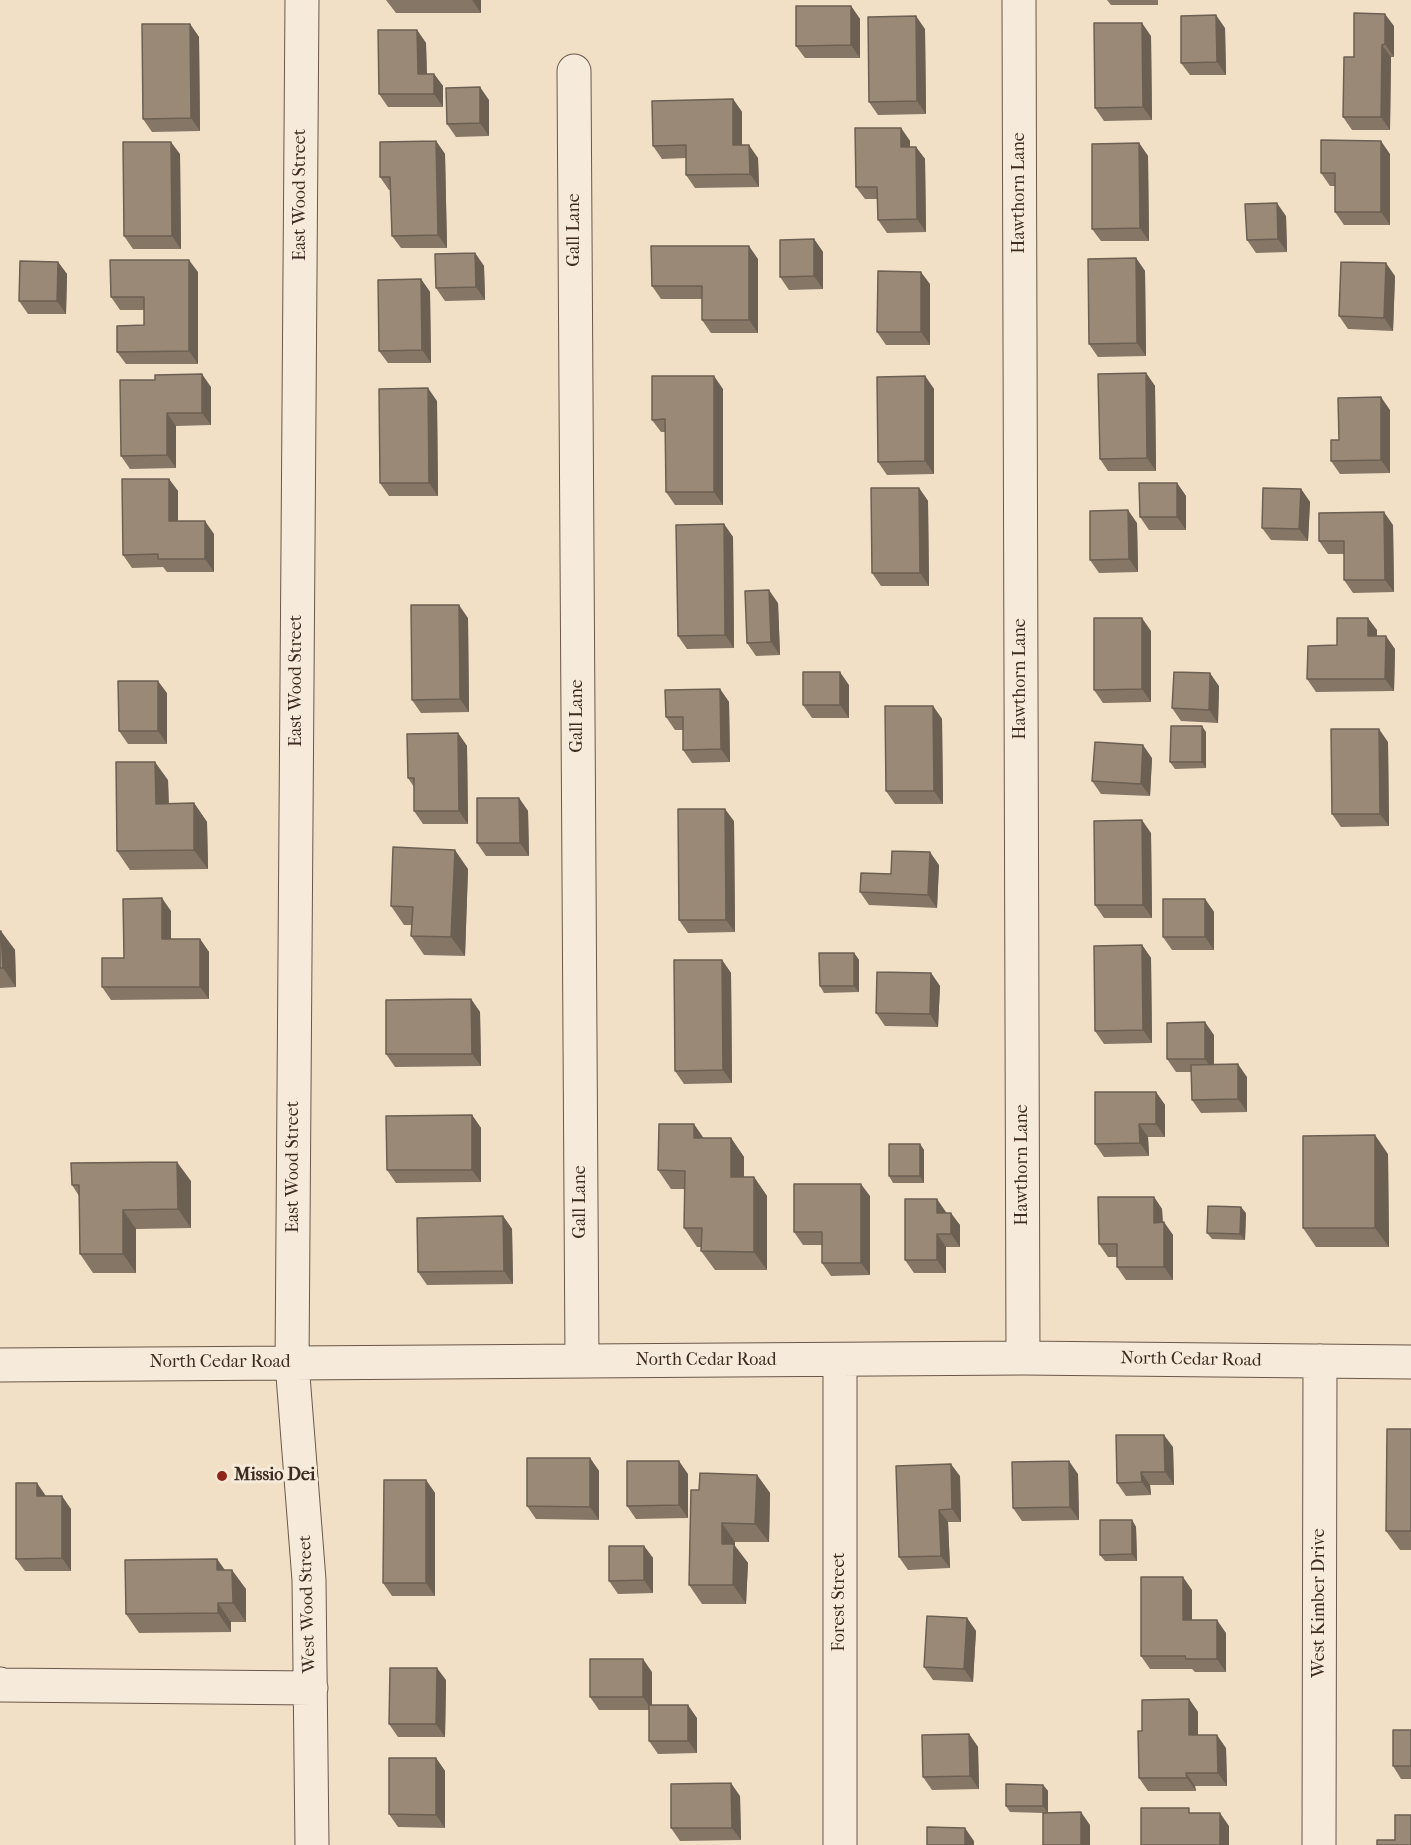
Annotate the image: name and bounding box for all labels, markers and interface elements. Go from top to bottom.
street label: East Wood Street [290,129,312,261]
street label: Hawthorn Lane [1009,132,1031,254]
street label: Gall Lane [564,193,586,267]
street label: East Wood Street [286,615,308,747]
street label: Hawthorn Lane [1010,618,1032,740]
street label: Gall Lane [567,679,589,753]
street label: East Wood Street [283,1101,305,1233]
street label: Hawthorn Lane [1012,1104,1034,1226]
street label: Gall Lane [570,1165,592,1239]
street label: North Cedar Road [1120,1348,1262,1372]
street label: North Cedar Road [635,1350,777,1372]
street label: North Cedar Road [149,1352,291,1374]
place label: Missio Dei [234,1465,315,1487]
marker: Missio Dei [215,1469,229,1483]
street label: West Kimber Drive [1309,1528,1331,1678]
street label: West Wood Street [295,1535,321,1673]
street label: Forest Street [829,1552,851,1652]

